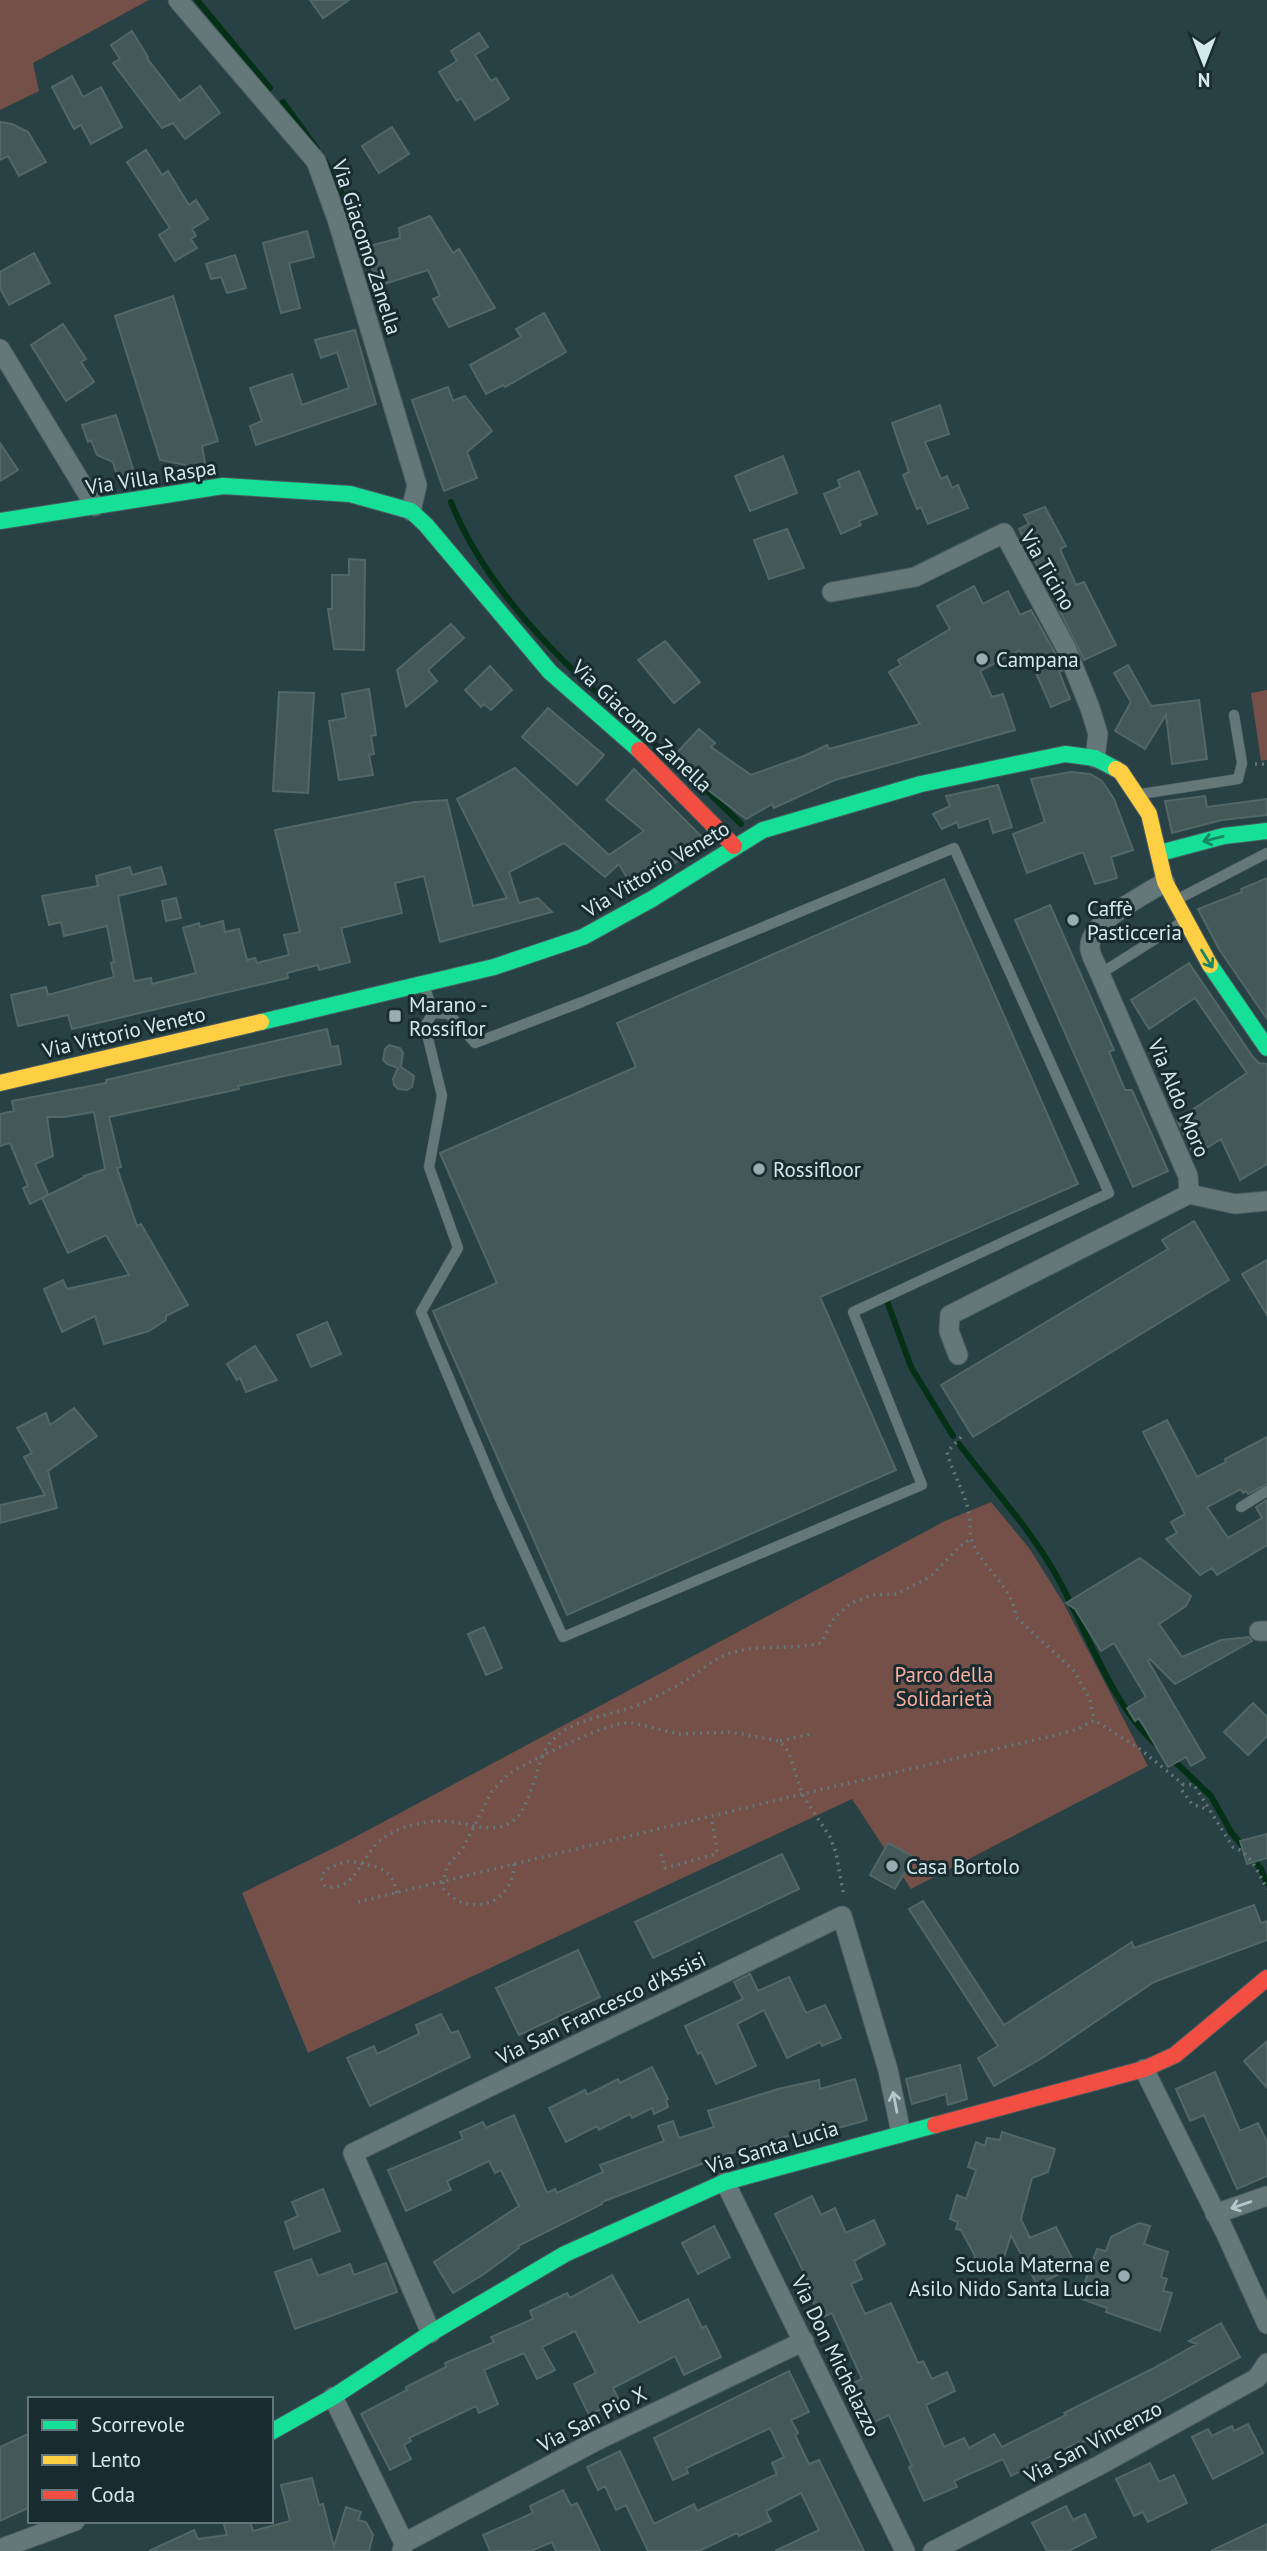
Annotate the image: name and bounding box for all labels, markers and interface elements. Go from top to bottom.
north arrow [1169,28,1239,98]
text: N [1198,68,1210,92]
street label: Via Giacomo Zanella [326,155,408,338]
street label: Via Villa Raspa [83,453,218,501]
street label: Via Ticino [1014,524,1082,615]
place label: Campana [996,646,1079,673]
marker: Campana [974,651,990,667]
street label: Via Giacomo Zanella [565,653,718,798]
street label: Via Vittorio Veneto [577,815,734,924]
one-way arrow [1202,833,1225,846]
place label: Caffè Pasticceria [1087,895,1182,946]
marker: Caffè Pasticceria [1065,912,1081,928]
one-way arrow [1200,948,1214,968]
place label: Marano - Rossiflor [409,991,488,1042]
street label: Via Vittorio Veneto [39,1000,208,1064]
marker: Marano - Rossiflor [387,1008,403,1024]
street label: Via Aldo Moro [1142,1034,1216,1161]
place label: Rossifloor [773,1156,861,1183]
marker: Rossifloor [751,1161,767,1177]
park label: Parco della Solidarietà [894,1661,994,1712]
place label: Casa Bortolo [906,1853,1020,1880]
marker: Casa Bortolo [884,1858,900,1874]
street label: Via San Francesco d'Assisi [491,1945,710,2071]
one-way arrow [887,2091,901,2114]
street label: Via Santa Lucia [702,2114,841,2180]
one-way arrow [1230,2199,1252,2212]
place label: Scuola Materna e Asilo Nido Santa Lucia [909,2251,1110,2302]
marker: Scuola Materna e Asilo Nido Santa Lucia [1116,2268,1132,2284]
street label: Via Don Michelazzo [785,2270,887,2441]
street label: Via San Pio X [532,2380,651,2458]
street label: Via San Vincenzo [1019,2394,1166,2490]
legend [28,2397,273,2523]
text: Scorrevole [91,2411,185,2438]
text: Lento [91,2446,141,2473]
text: Coda [91,2481,135,2508]

